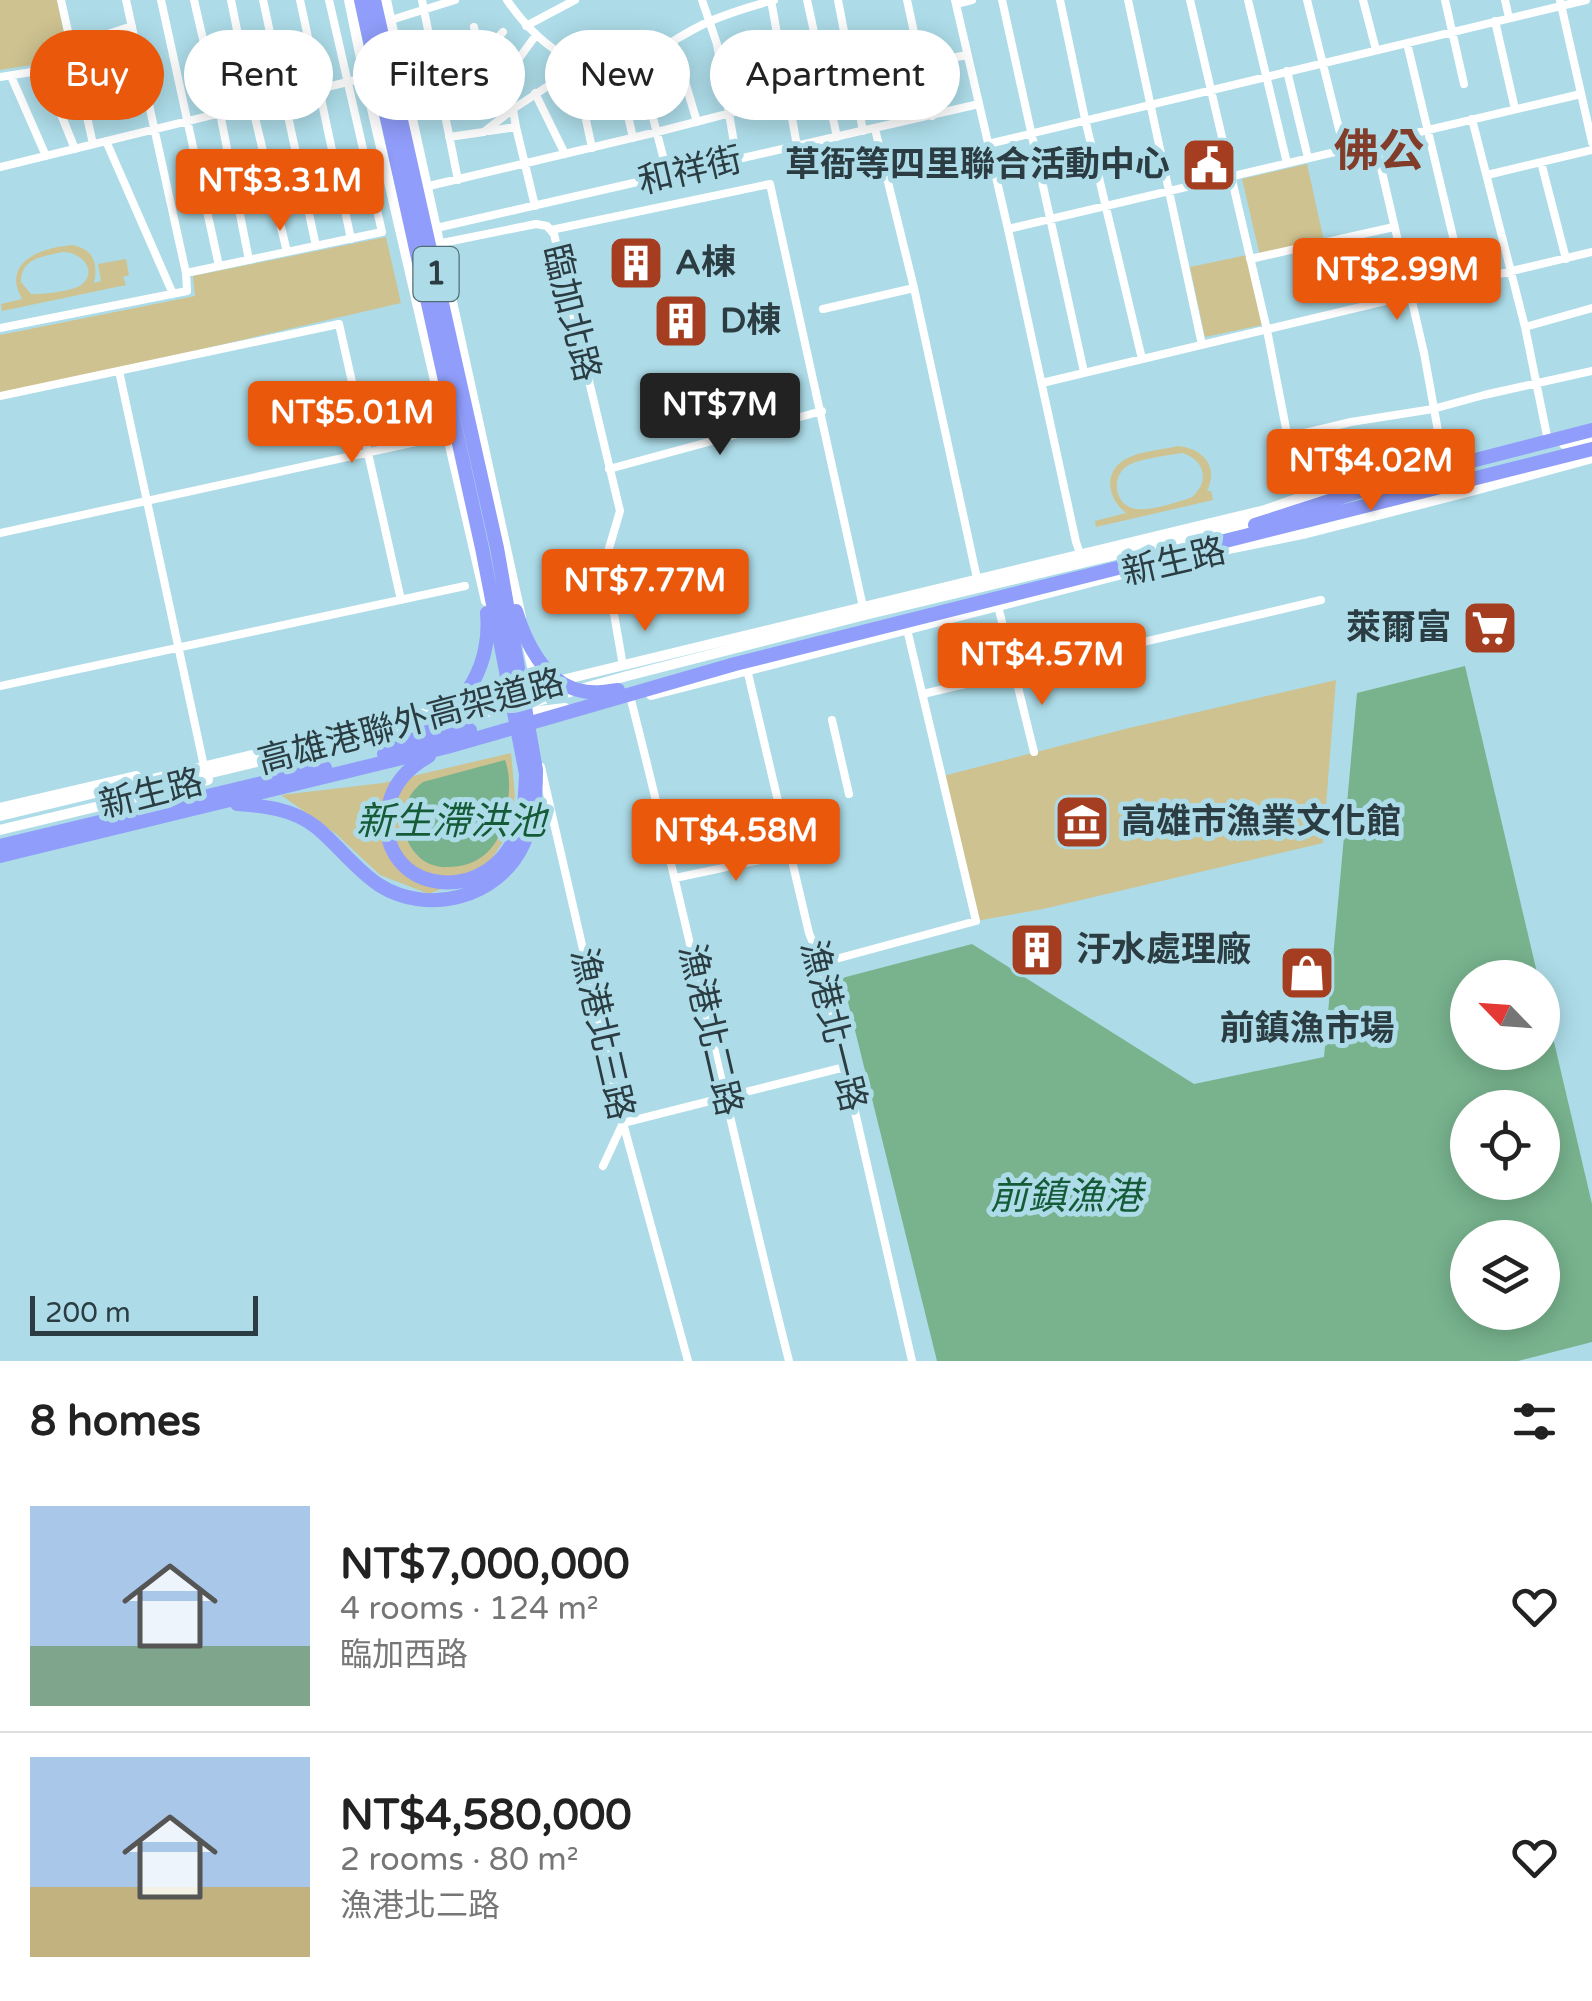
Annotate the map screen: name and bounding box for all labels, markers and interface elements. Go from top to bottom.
chip: Buy [30,30,164,120]
chip: Rent [184,30,333,120]
chip: Filters [353,30,525,120]
chip: New [545,30,690,120]
chip: Apartment [710,30,960,120]
district label: 佛公 [1334,125,1424,179]
public building icon: 草衙等四里聯合活動中心 [1179,135,1239,195]
street label: 和祥街 [634,139,746,203]
place label: 草衙等四里聯合活動中心 [785,144,1170,186]
pin: NT$3.31M [177,149,383,234]
text: NT$3.31M [198,162,362,200]
building icon: A棟 [606,233,666,293]
pin: NT$2.99M [1294,238,1500,323]
street label: 臨加北路 [534,240,608,386]
place label: A棟 [675,242,736,284]
road number: 1 [414,247,458,301]
text: NT$2.99M [1315,251,1479,289]
building icon: D棟 [651,291,711,351]
place label: D棟 [720,300,781,342]
pin: NT$7M [650,373,790,458]
pin: NT$5.01M [249,381,455,466]
text: NT$7M [662,386,778,424]
text: NT$5.01M [270,394,434,432]
pin: NT$4.02M [1268,429,1474,514]
text: NT$4.02M [1289,442,1453,480]
street label: 新生路 [1118,530,1230,594]
pin: NT$7.77M [542,549,748,634]
text: NT$7.77M [564,562,726,600]
supermarket icon: 萊爾富 [1460,598,1520,658]
place label: 萊爾富 [1346,607,1451,649]
pin: NT$4.57M [939,623,1145,708]
text: NT$4.57M [960,636,1124,674]
street label: 高雄港聯外高架道路 [253,661,569,783]
street label: 新生路 [95,761,207,827]
museum icon: 高雄市漁業文化館 [1052,792,1112,852]
water label: 新生滯洪池 [356,799,550,845]
pin: NT$4.58M [633,799,839,884]
place label: 高雄市漁業文化館 [1121,801,1401,843]
text: NT$4.58M [654,812,818,850]
building icon: 汙水處理廠 [1007,920,1067,980]
place label: 汙水處理廠 [1076,929,1251,971]
street label: 漁港北一路 [791,936,875,1116]
street label: 漁港北二路 [670,940,750,1120]
shop icon: 前鎮漁市場 [1277,943,1337,1003]
street label: 漁港北三路 [562,944,642,1124]
north arrow [1450,960,1560,1070]
map controls [1450,960,1560,1330]
place label: 前鎮漁市場 [1219,1008,1395,1050]
button: locate [1450,1090,1560,1200]
water label: 前鎮漁港 [990,1174,1147,1220]
button: layers [1450,1220,1560,1330]
scale bar [30,1291,258,1336]
text: 200 m [45,1296,131,1330]
icon: filters [1507,1394,1562,1449]
text: 8 homes [30,1396,201,1447]
text: NT$7,000,000 [340,1539,630,1590]
icon: home [110,1546,230,1666]
icon: heart [1507,1579,1562,1634]
text: 4 rooms · 124 m² [340,1590,599,1628]
text: 臨加西路 [340,1636,468,1674]
text: NT$4,580,000 [340,1790,632,1841]
icon: home [110,1797,230,1917]
icon: heart [1507,1830,1562,1885]
text: 2 rooms · 80 m² [340,1841,579,1879]
text: 漁港北二路 [340,1887,500,1925]

